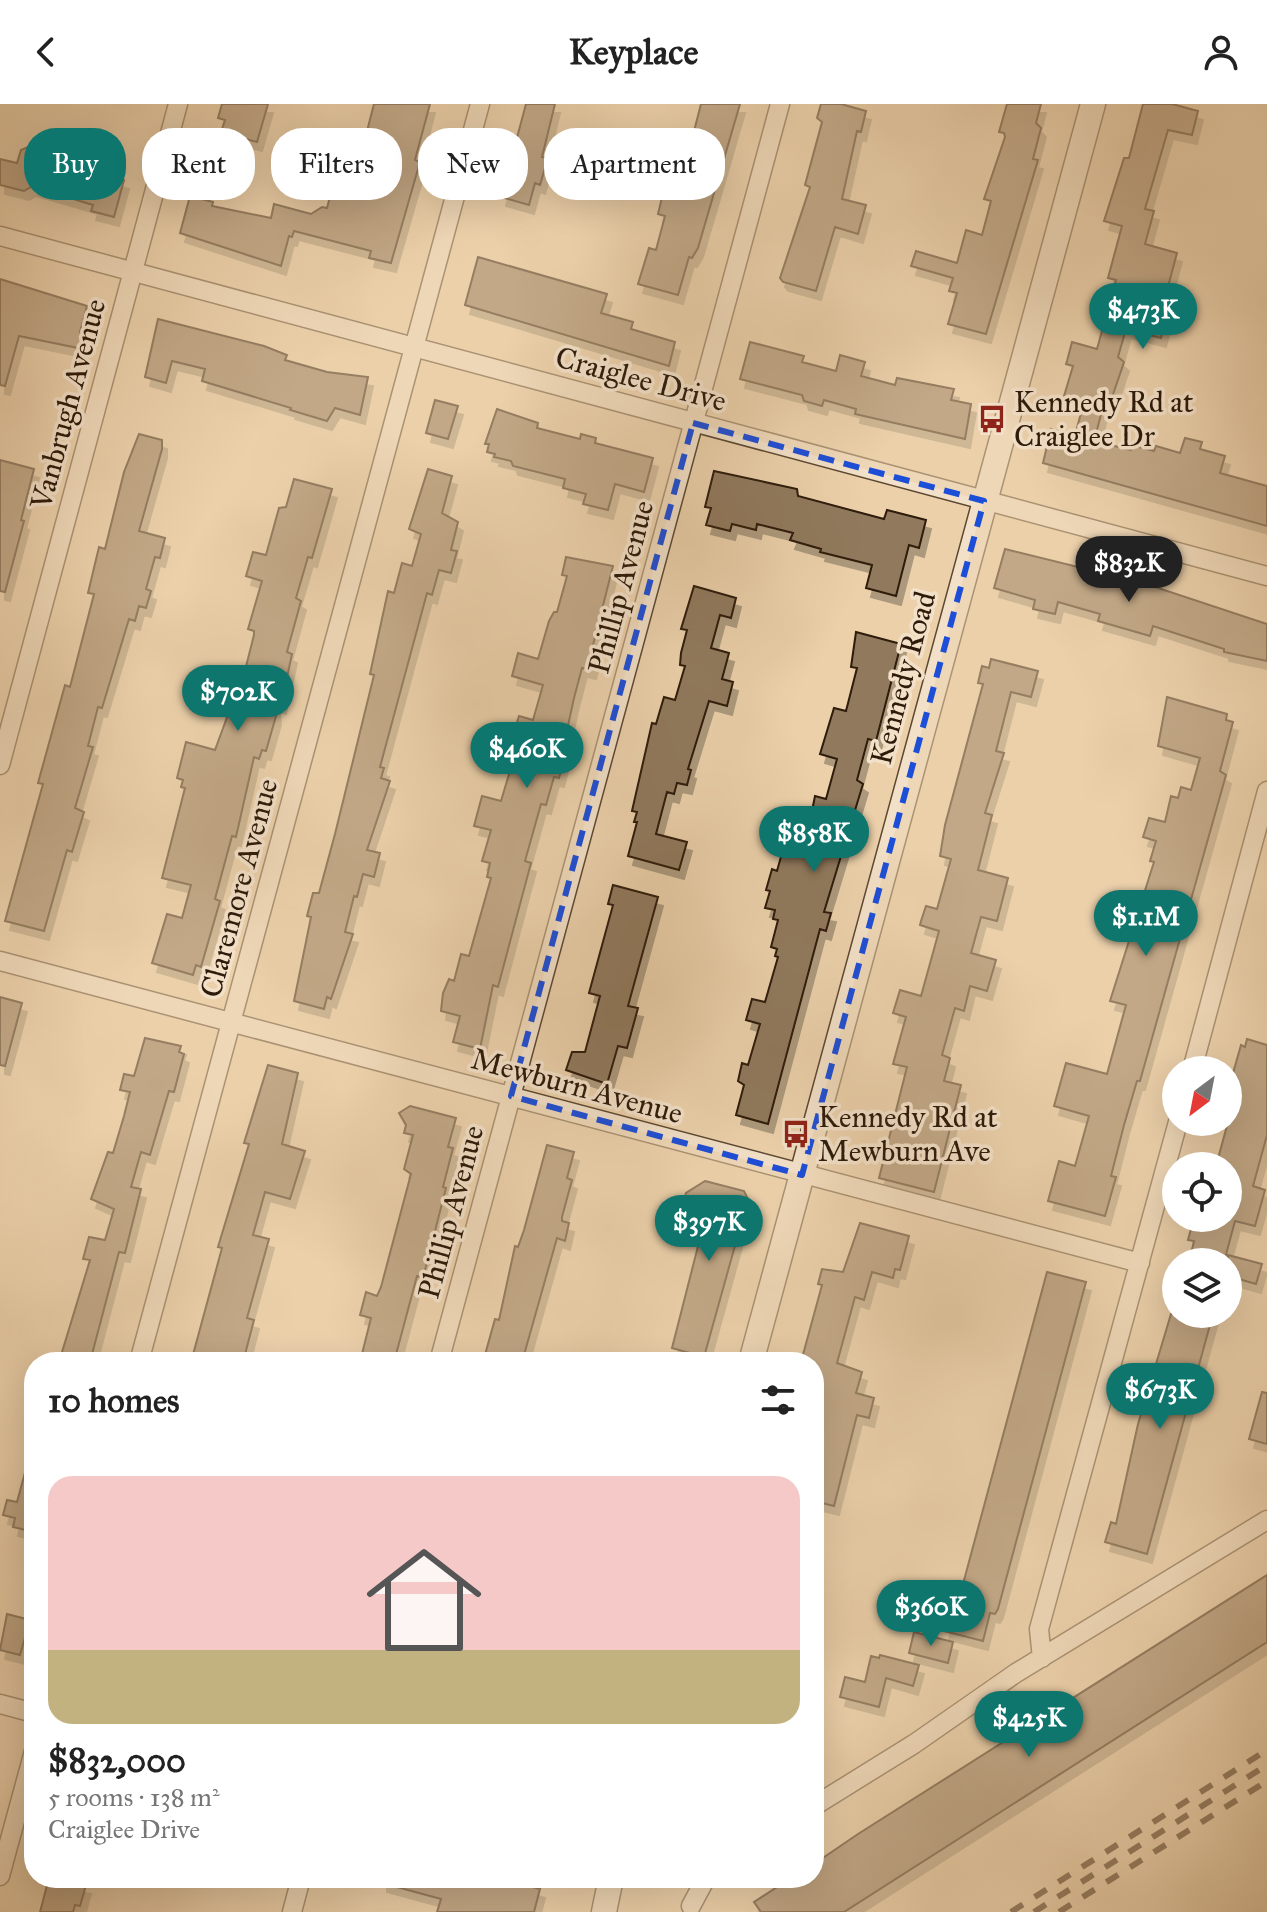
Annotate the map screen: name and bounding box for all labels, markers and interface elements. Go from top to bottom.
icon: back [24,30,68,74]
text: Keyplace [569,30,698,74]
icon: person [1199,30,1243,74]
chip: Buy [24,128,126,200]
chip: Rent [142,128,255,200]
chip: Filters [271,128,402,200]
chip: New [418,128,528,200]
chip: Apartment [544,128,725,200]
pin: $473K [1087,283,1199,351]
text: $473K [1107,293,1179,325]
street label: Vanbrugh Avenue [22,295,113,514]
street label: Craiglee Drive [552,339,730,419]
place label: Kennedy Rd at Craiglee Dr [1014,384,1194,454]
bus stop icon: Kennedy Rd at Craiglee Dr [977,404,1007,434]
street label: Phillip Avenue [581,496,661,678]
pin: $832K [1073,536,1185,604]
text: $832K [1093,546,1165,578]
street label: Kennedy Road [863,588,943,768]
pin: $702K [182,665,294,733]
text: $702K [200,675,276,707]
pin: $460K [471,722,583,790]
text: $460K [489,732,566,764]
street label: Claremore Avenue [192,775,286,1001]
pin: $858K [758,806,870,874]
text: $858K [777,816,851,848]
pin: $1.1M [1090,890,1202,958]
text: $1.1M [1112,900,1180,932]
street label: Mewburn Avenue [467,1041,687,1131]
north arrow [1162,1056,1242,1136]
map controls [1162,1056,1242,1328]
place label: Kennedy Rd at Mewburn Ave [818,1099,998,1169]
bus stop icon: Kennedy Rd at Mewburn Ave [781,1119,811,1149]
street label: Phillip Avenue [411,1121,491,1303]
button: locate [1162,1152,1242,1232]
pin: $397K [653,1195,765,1263]
text: $397K [673,1205,745,1237]
button: layers [1162,1248,1242,1328]
pin: $673K [1104,1363,1216,1431]
text: $673K [1124,1373,1196,1405]
icon: filters [756,1378,800,1422]
text: 10 homes [48,1380,179,1421]
icon: home [352,1528,496,1672]
pin: $360K [875,1580,987,1648]
text: $360K [895,1590,967,1622]
pin: $425K [973,1691,1085,1759]
text: $425K [992,1701,1066,1733]
text: $832,000 [48,1740,186,1781]
text: 5 rooms · 138 m² [48,1781,220,1813]
text: Craiglee Drive [48,1813,200,1845]

